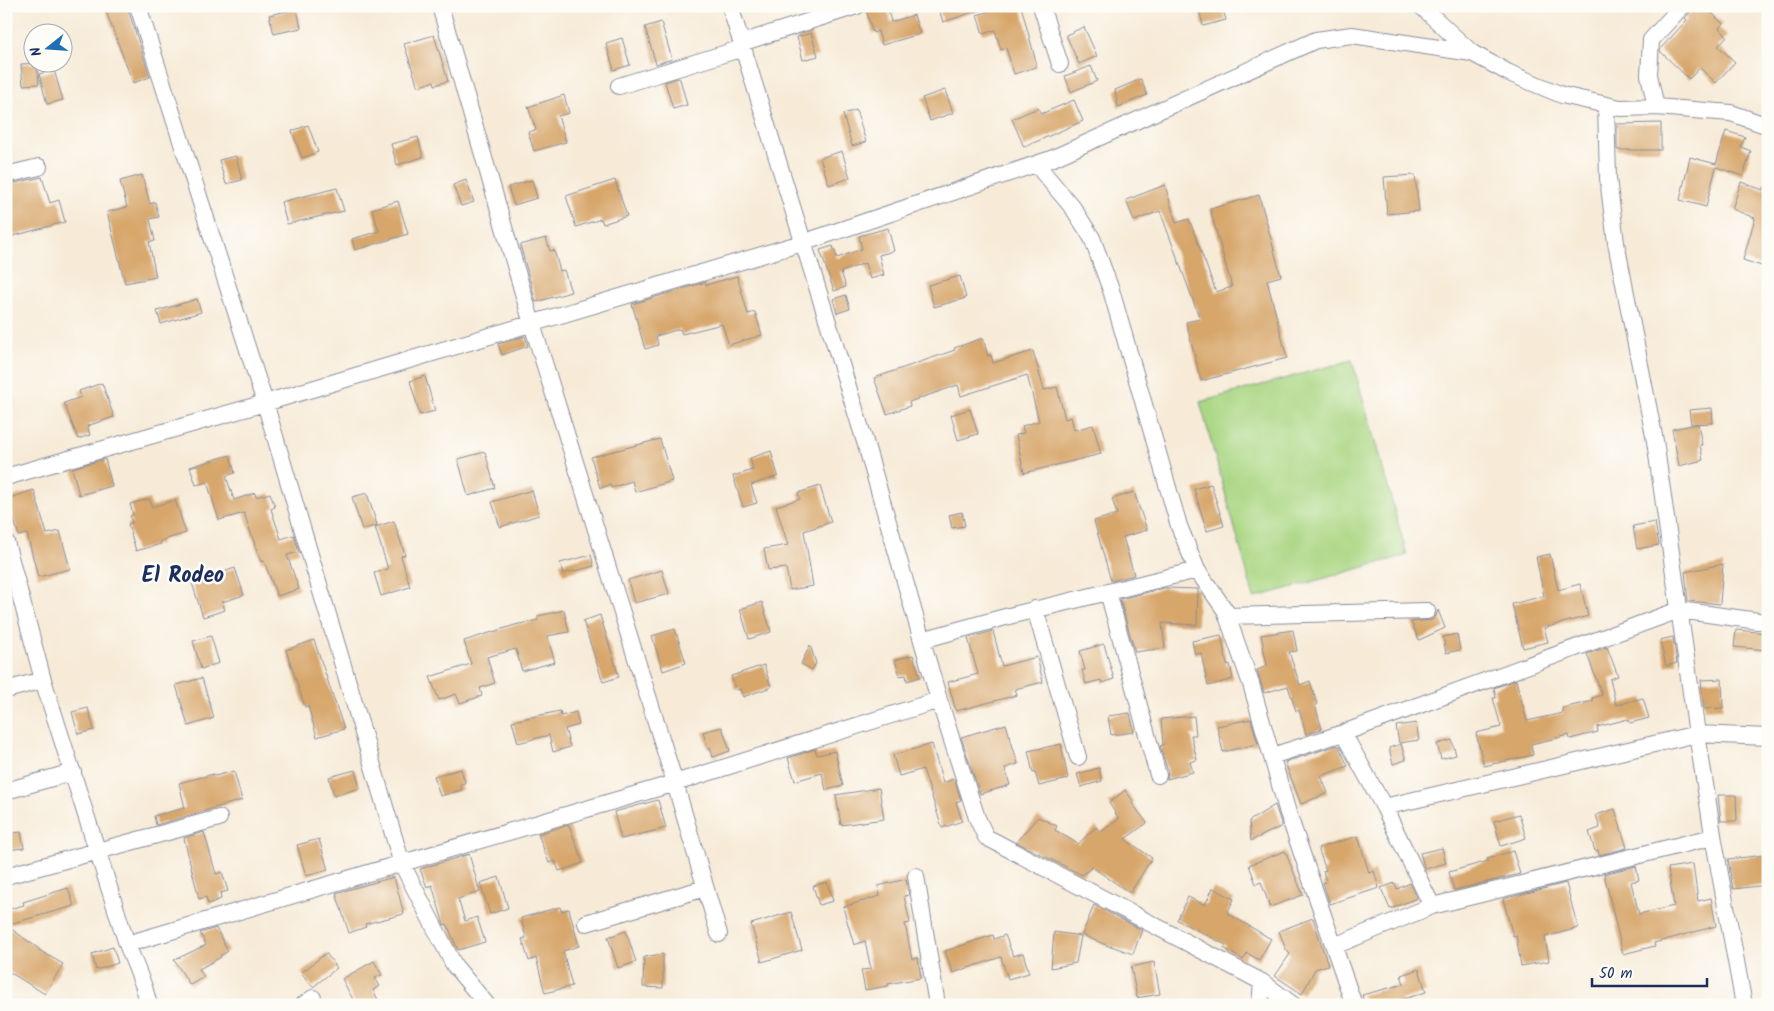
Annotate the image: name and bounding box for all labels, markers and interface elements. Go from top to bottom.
north arrow [22,22,72,72]
text: N [25,44,48,59]
district label: El Rodeo [142,559,224,594]
scale bar [1592,956,1706,988]
text: 50 m [1599,962,1633,986]

